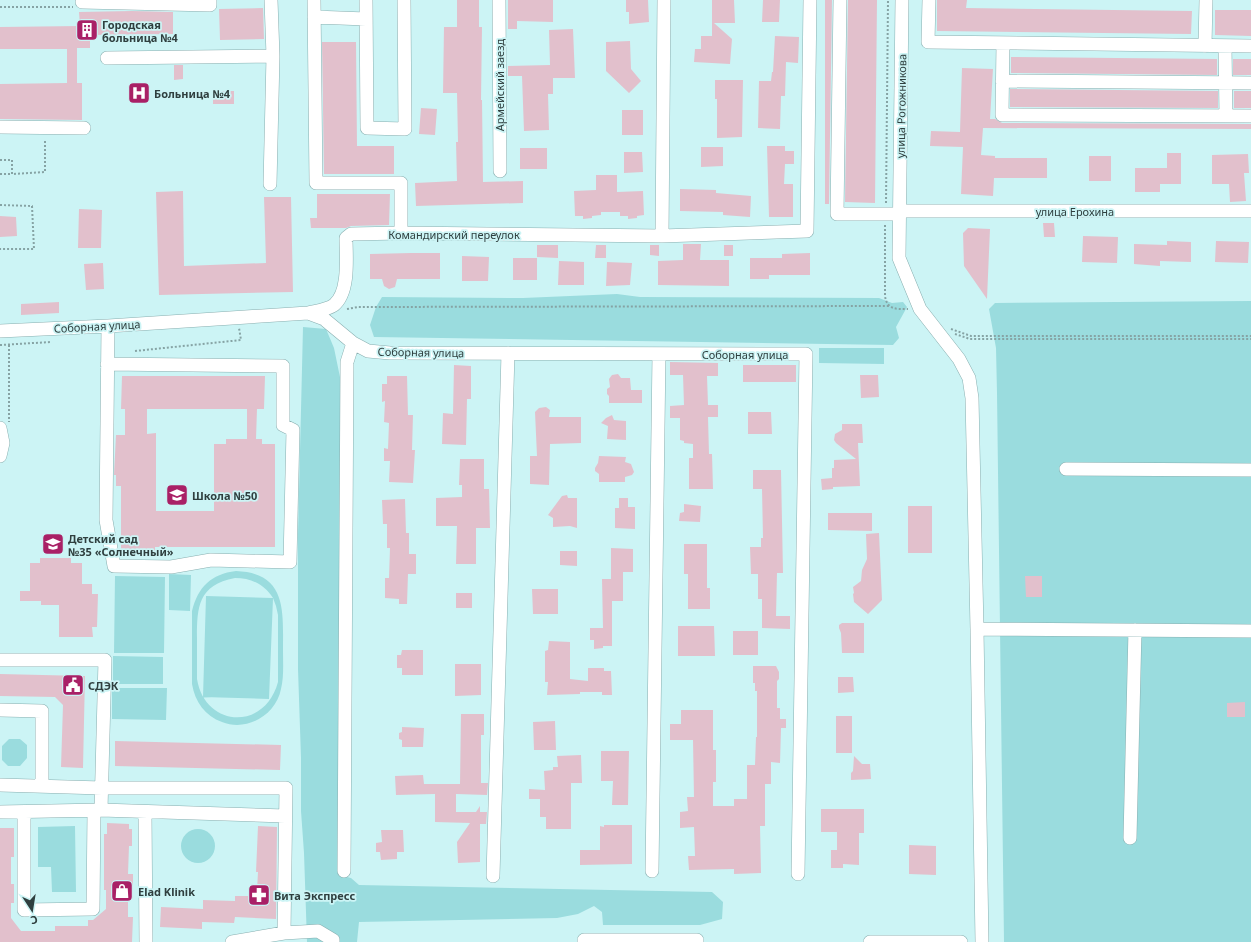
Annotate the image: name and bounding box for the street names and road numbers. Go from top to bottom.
street label: Армейский заезд [492,38,507,131]
street label: улица Рогожникова [893,54,909,158]
street label: улица Ерохина [1036,204,1114,219]
street label: Командирский переулок [388,227,520,242]
street label: Соборная улица [53,316,141,336]
street label: Соборная улица [378,344,464,360]
street label: Соборная улица [702,347,788,362]

